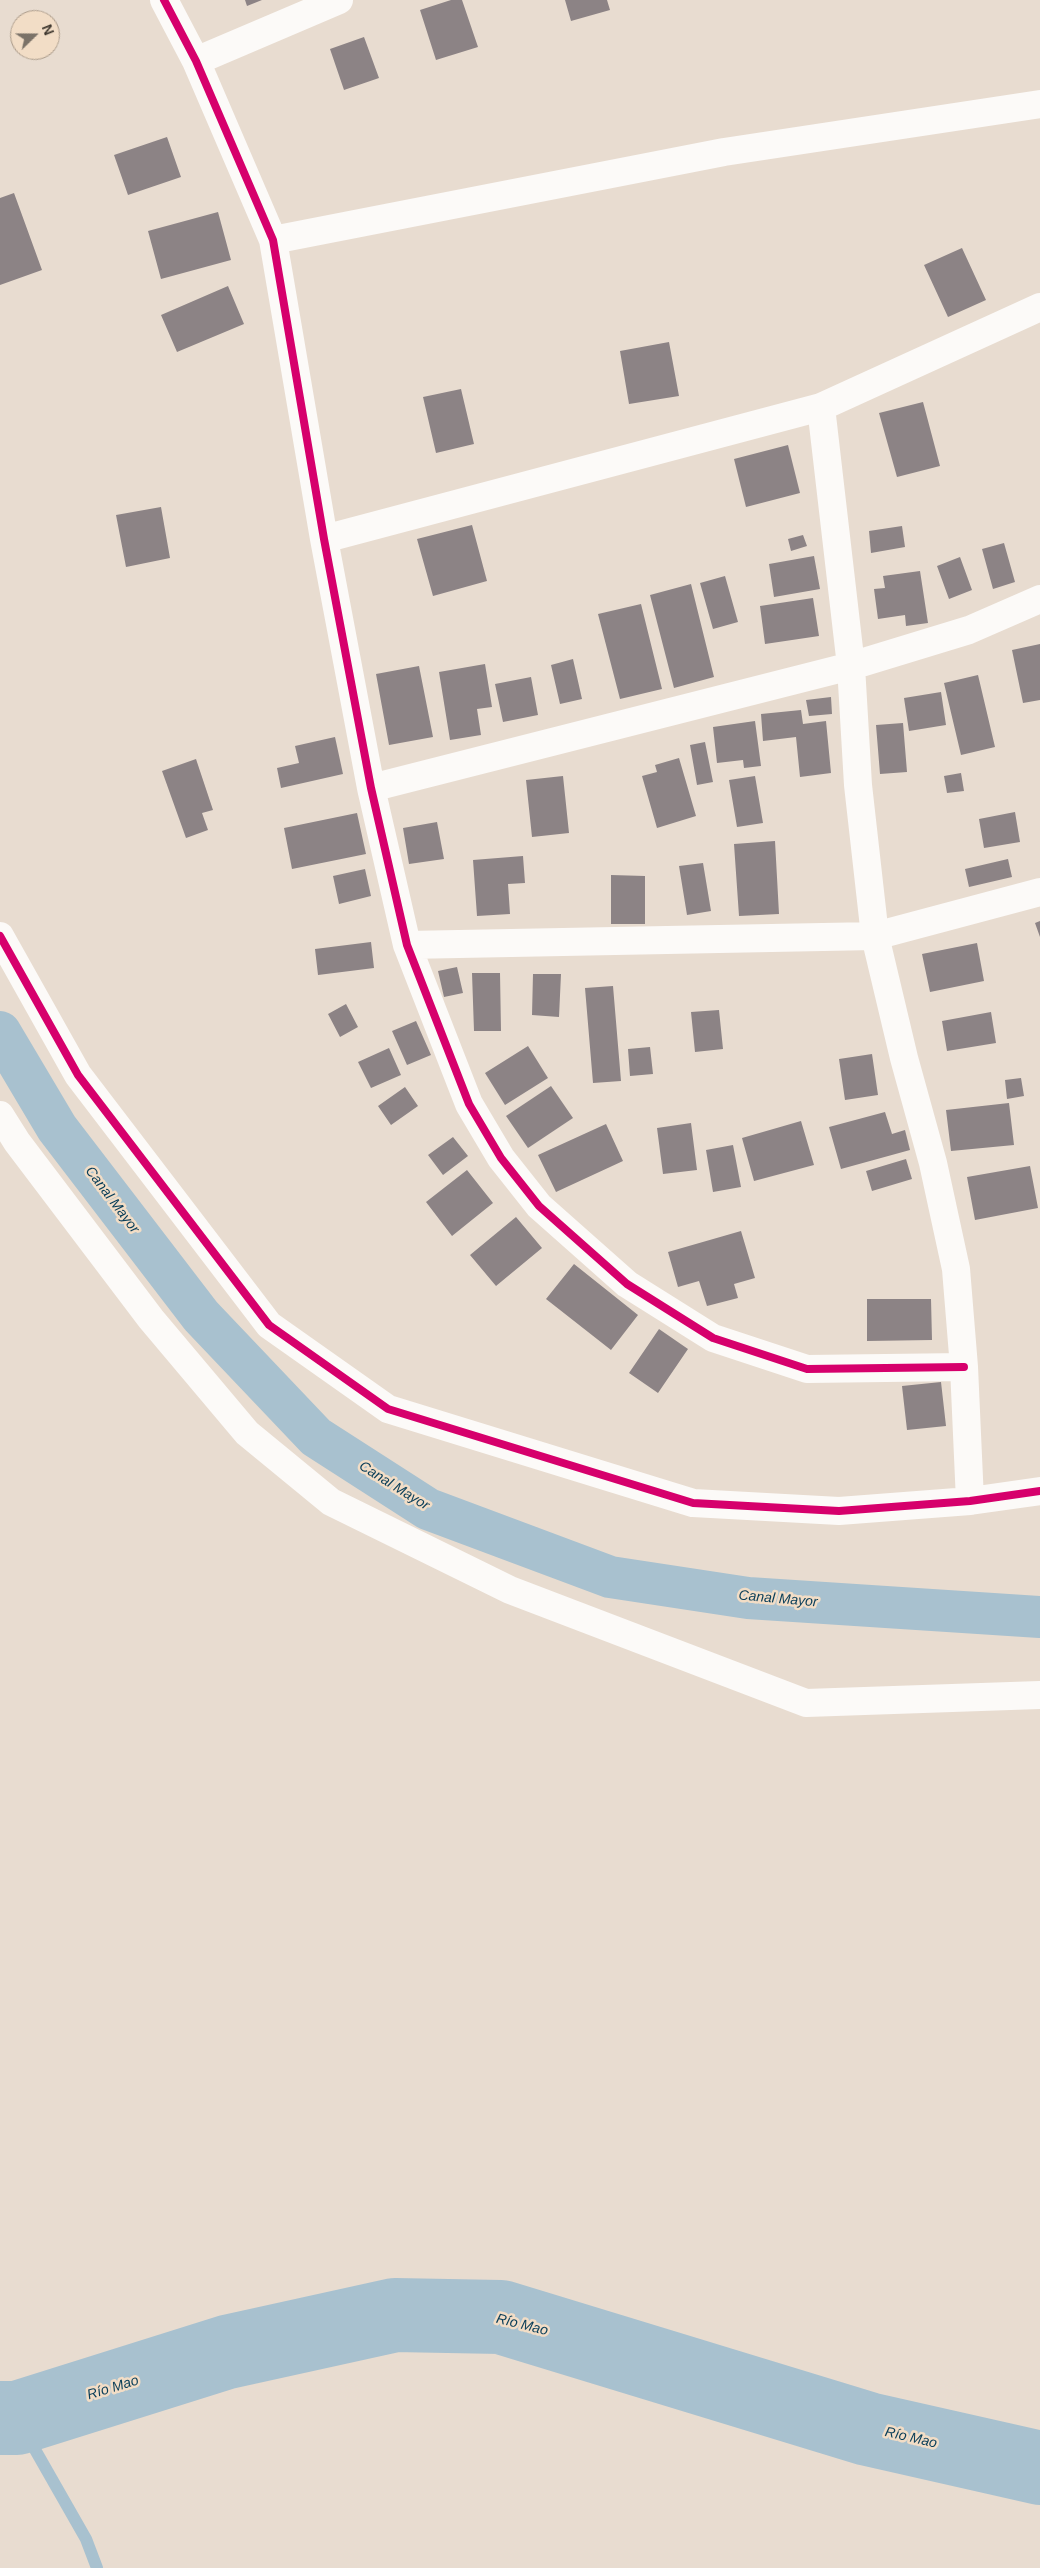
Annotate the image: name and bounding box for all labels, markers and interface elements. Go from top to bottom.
north arrow [10,10,60,60]
text: N [39,22,57,37]
water label: Canal Mayor [81,1163,143,1237]
water label: Canal Mayor [356,1458,432,1514]
water label: Canal Mayor [738,1587,818,1611]
water label: Río Mao [494,2310,550,2340]
water label: Río Mao [85,2372,141,2404]
water label: Río Mao [883,2424,939,2452]

